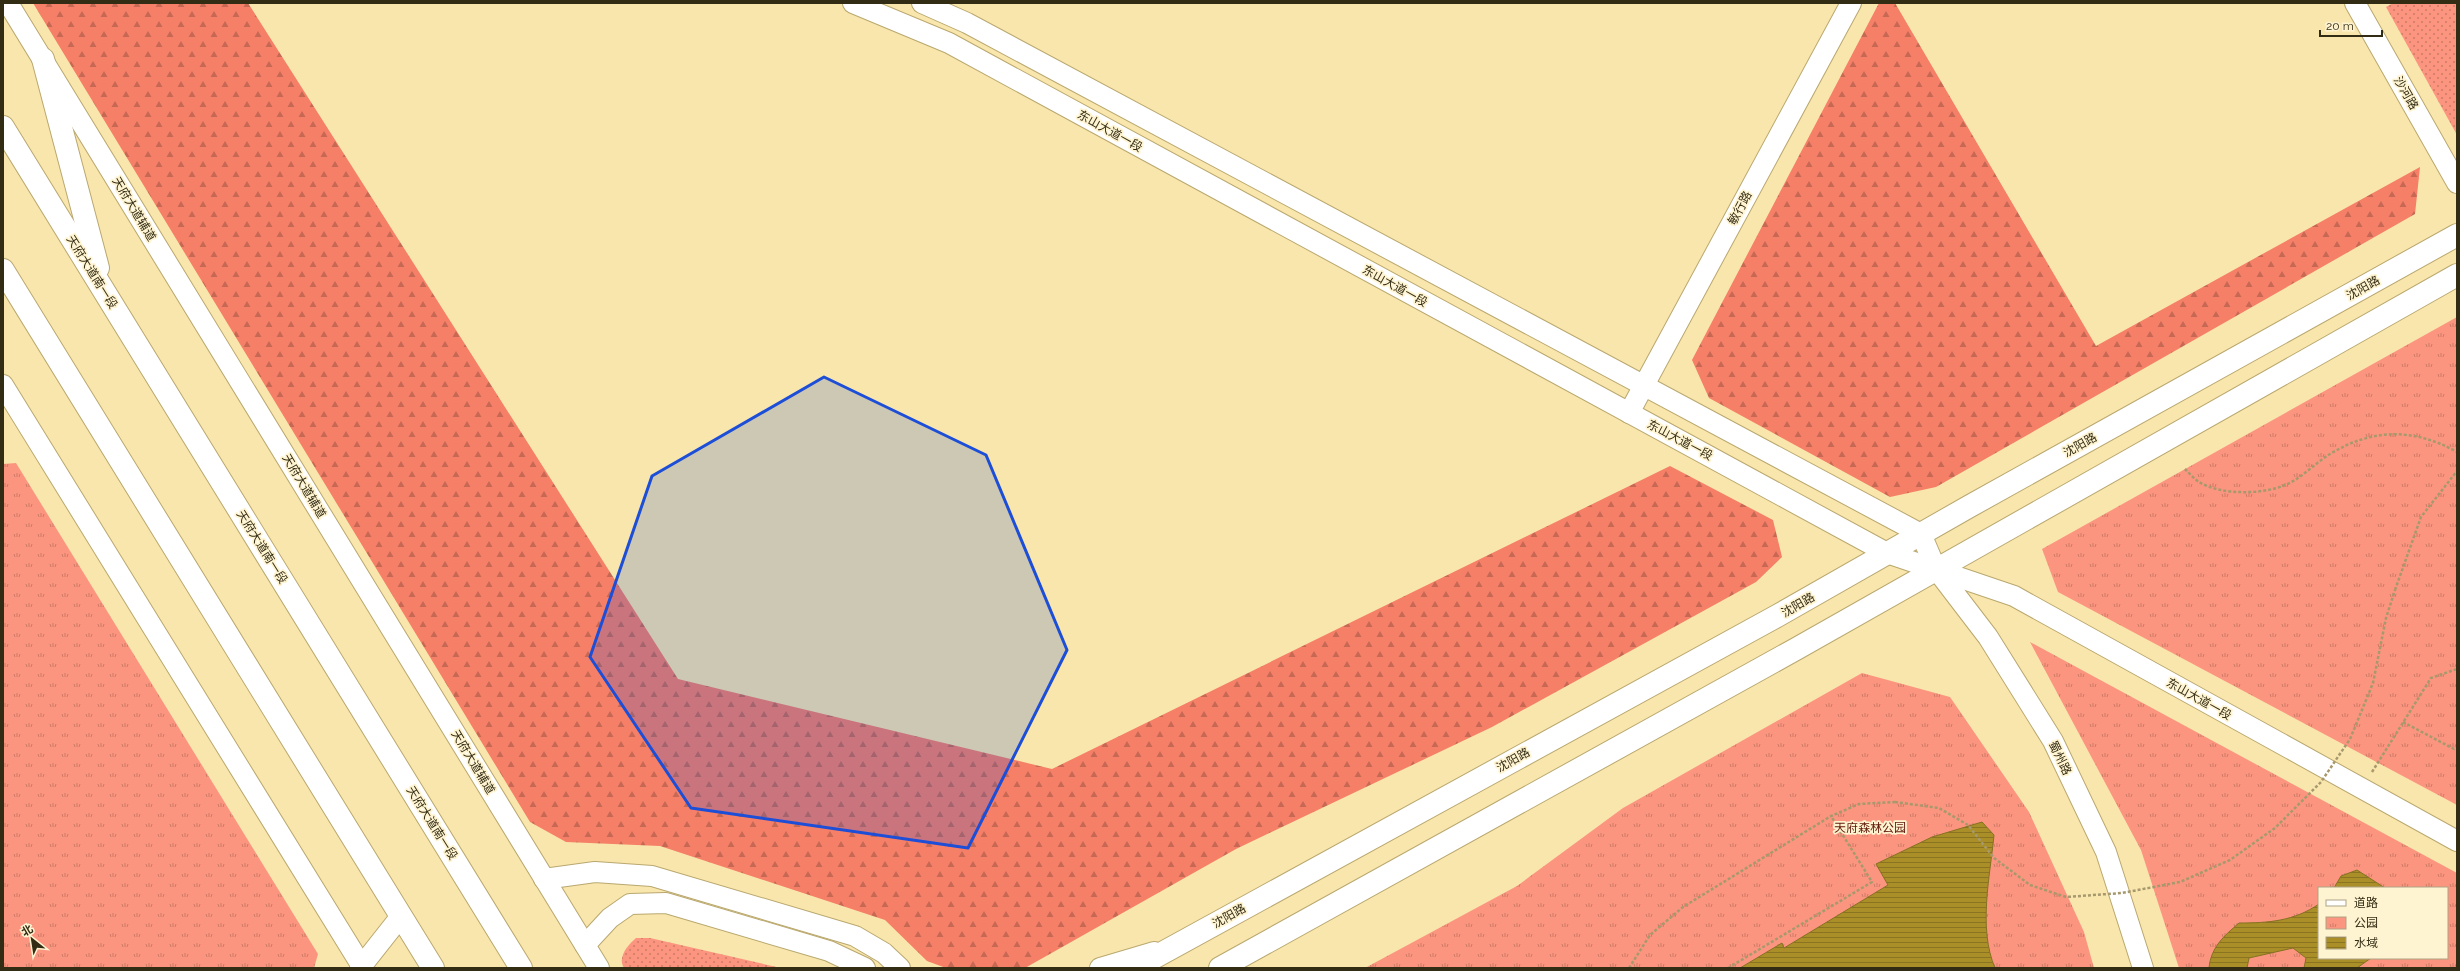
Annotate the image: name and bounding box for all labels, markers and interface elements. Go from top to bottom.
scale bar [2320,12,2382,38]
text: 20 m [2326,19,2354,33]
street label: 沙河路 [2391,74,2421,112]
street label: 东山大道一段 [1075,107,1145,155]
street label: 天府大道辅道 [109,175,159,243]
street label: 敏行路 [1725,189,1755,227]
street label: 天府大道南一段 [64,233,120,311]
street label: 东山大道一段 [1360,262,1430,310]
street label: 沈阳路 [2344,273,2382,303]
street label: 东山大道一段 [1645,417,1715,463]
street label: 沈阳路 [2061,430,2099,460]
street label: 天府大道辅道 [279,452,329,520]
street label: 天府大道南一段 [234,508,290,586]
street label: 沈阳路 [1779,590,1817,620]
street label: 东山大道一段 [2164,675,2234,723]
street label: 天府大道辅道 [448,728,498,796]
street label: 蜀州路 [2046,739,2074,777]
street label: 沈阳路 [1494,745,1532,775]
street label: 天府大道南一段 [404,784,460,862]
park label: 天府森林公园 [1834,821,1906,835]
legend [2318,887,2448,959]
text: 道路 [2354,896,2378,910]
street label: 沈阳路 [1210,901,1248,931]
text: 公园 [2354,916,2378,930]
north arrow [12,919,52,959]
text: 北 [19,922,35,939]
text: 水域 [2354,936,2378,950]

